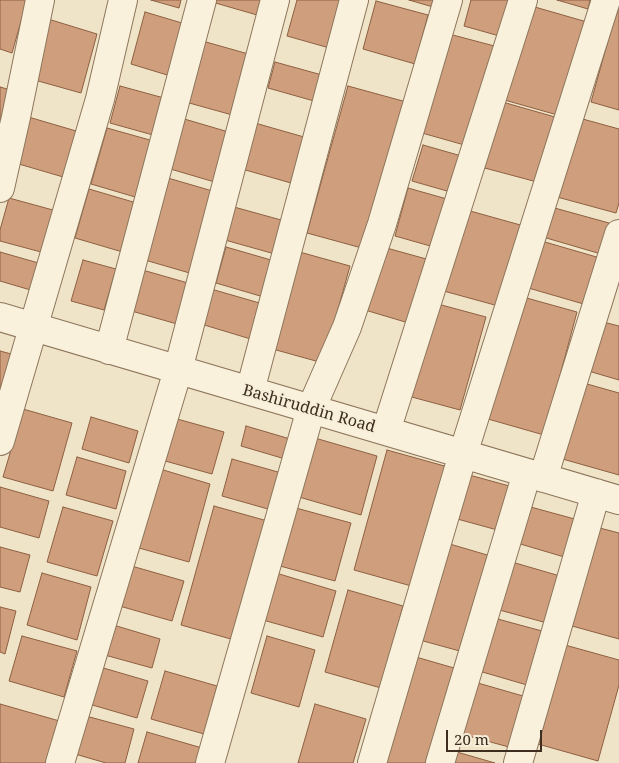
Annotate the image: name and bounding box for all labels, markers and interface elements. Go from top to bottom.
street label: Bashiruddin Road [240,381,378,437]
scale bar [449,720,545,752]
text: 20 m [454,729,489,749]

